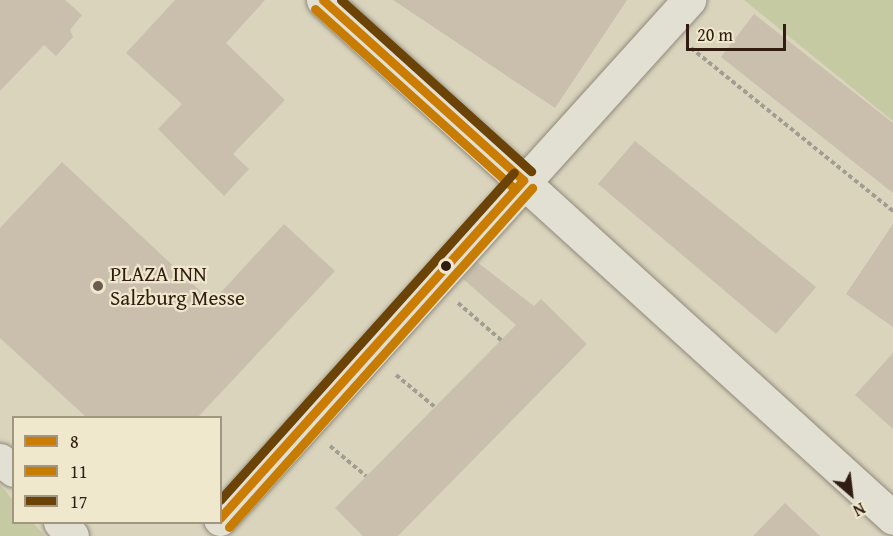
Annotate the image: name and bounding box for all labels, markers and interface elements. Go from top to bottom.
scale bar [689,12,790,50]
text: 20 m [697,21,733,48]
unlabelled marker [440,260,452,272]
place label: PLAZA INN Salzburg Messe [110,261,245,311]
marker: PLAZA INN Salzburg Messe [91,279,105,293]
legend [12,416,222,524]
text: 8 [70,428,79,455]
text: 11 [70,458,87,485]
north arrow [821,464,881,524]
text: 17 [70,488,87,515]
text: N [849,497,870,523]

